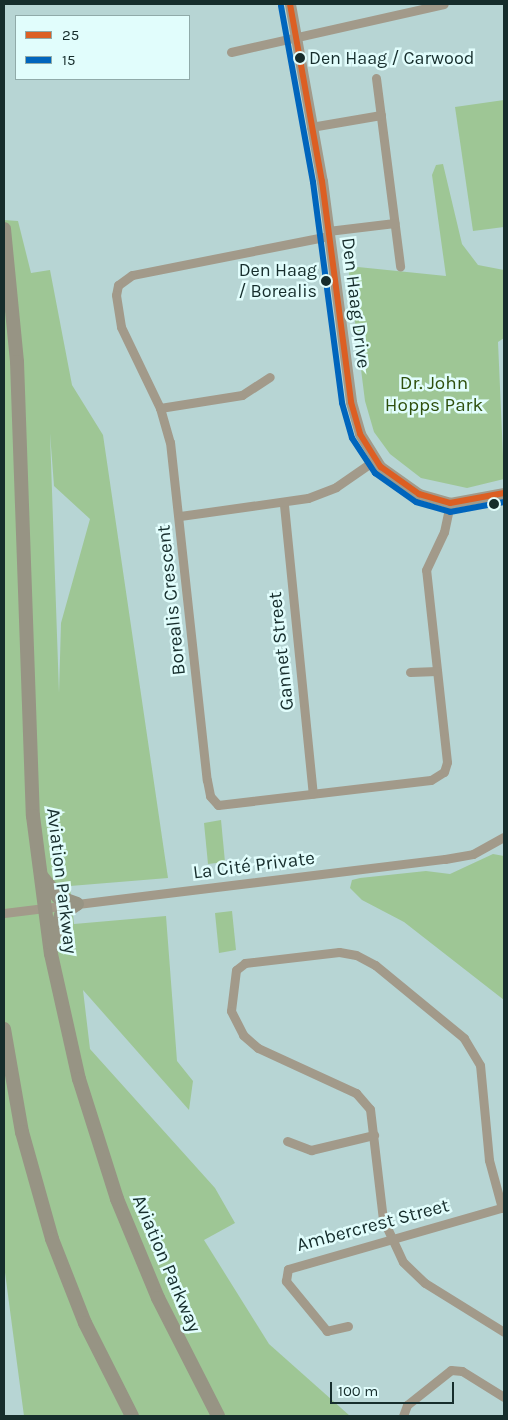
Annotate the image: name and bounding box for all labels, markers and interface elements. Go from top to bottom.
legend [15,15,190,80]
text: 25 [62,26,79,44]
place label: Den Haag / Carwood [309,47,474,69]
text: 15 [62,51,75,69]
marker: Den Haag / Carwood [295,53,305,63]
street label: Den Haag Drive [336,236,374,370]
place label: Den Haag / Borealis [238,260,317,302]
marker: Den Haag / Borealis [321,276,331,286]
park label: Dr. John Hopps Park [385,373,483,417]
unlabelled marker [489,499,499,509]
street label: Borealis Crescent [153,524,191,676]
street label: Gannet Street [264,591,300,711]
street label: Aviation Parkway [41,807,81,955]
street label: La Cité Private [192,847,316,885]
street label: Aviation Parkway [127,1192,205,1336]
street label: Ambercrest Street [294,1195,452,1257]
scale bar [333,1372,457,1404]
text: 100 m [338,1382,378,1400]

